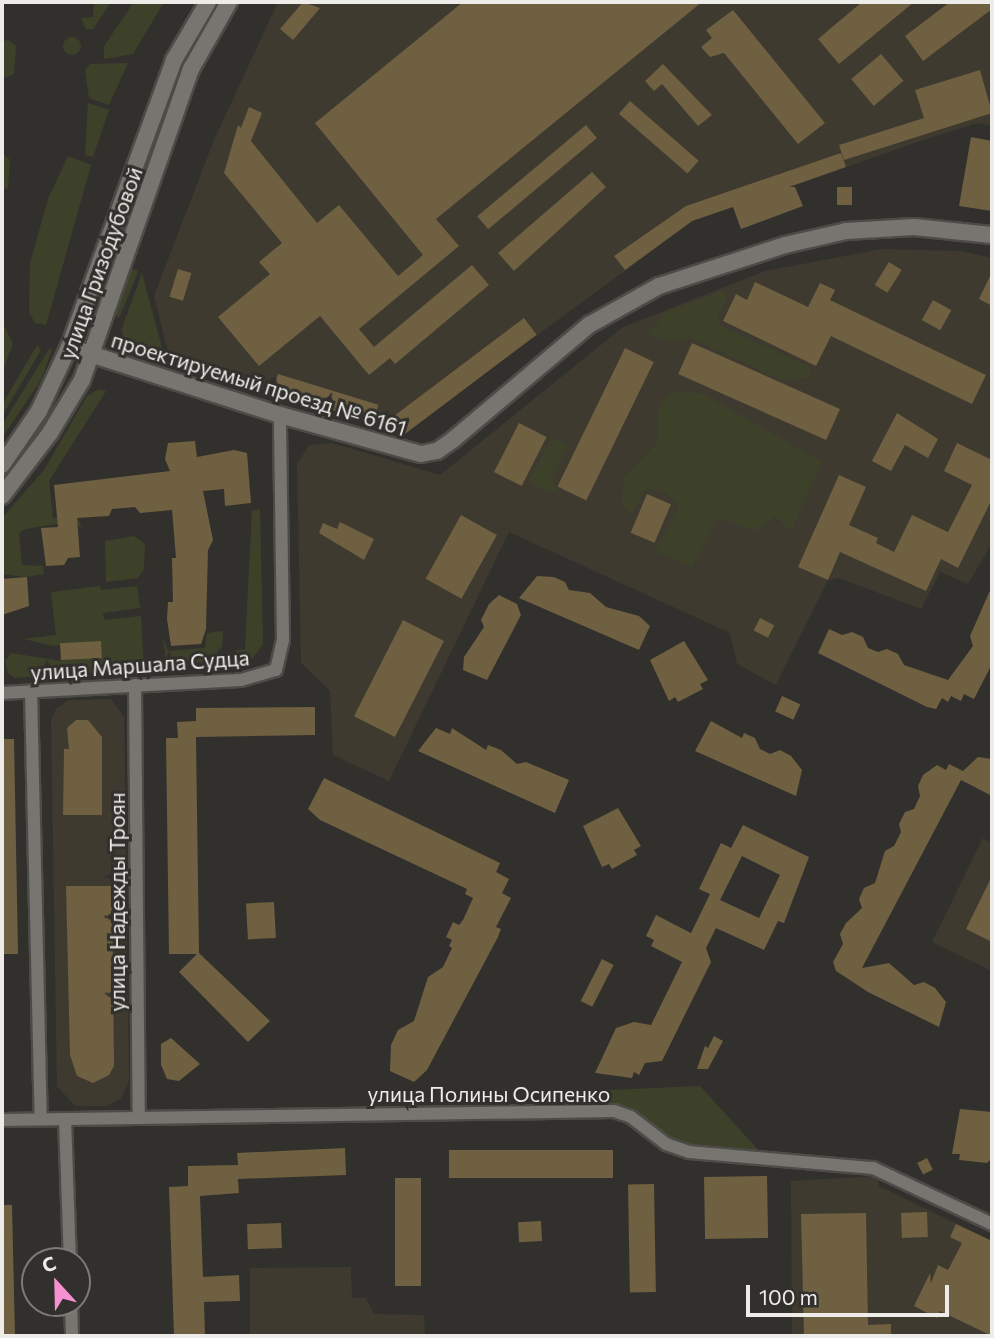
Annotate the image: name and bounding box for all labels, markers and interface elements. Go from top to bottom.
street label: улица Гризодубовой [55,164,147,362]
street label: проектируемый проезд № 6161 [108,327,410,441]
street label: улица Маршала Судца [30,645,250,685]
street label: улица Надежды Троян [104,792,130,1012]
street label: улица Полины Осипенко [368,1081,610,1107]
north arrow [21,1247,91,1317]
text: С [38,1251,59,1277]
scale bar [749,1272,952,1316]
text: 100 m [759,1284,818,1309]

